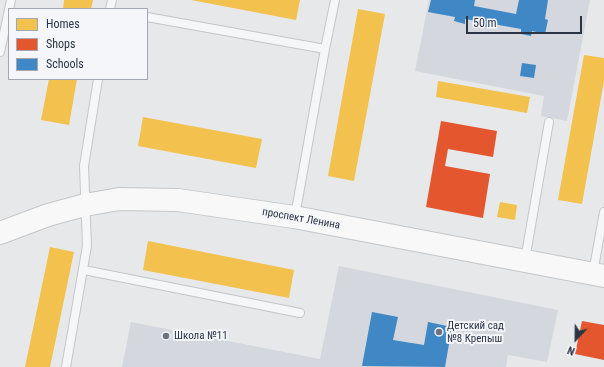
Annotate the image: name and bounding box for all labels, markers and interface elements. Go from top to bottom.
legend [8,8,148,80]
scale bar [468,8,584,34]
text: 50 m [473,16,497,30]
text: Homes [46,17,80,31]
text: Shops [46,37,75,51]
text: Schools [46,57,84,71]
street label: проспект Ленина [261,206,341,232]
place label: Детский сад №8 Крепыш [447,319,504,345]
north arrow [556,319,596,359]
marker: Детский сад №8 Крепыш [434,327,444,337]
place label: Школа №11 [174,329,228,343]
marker: Школа №11 [161,331,171,341]
text: N [566,343,577,358]

